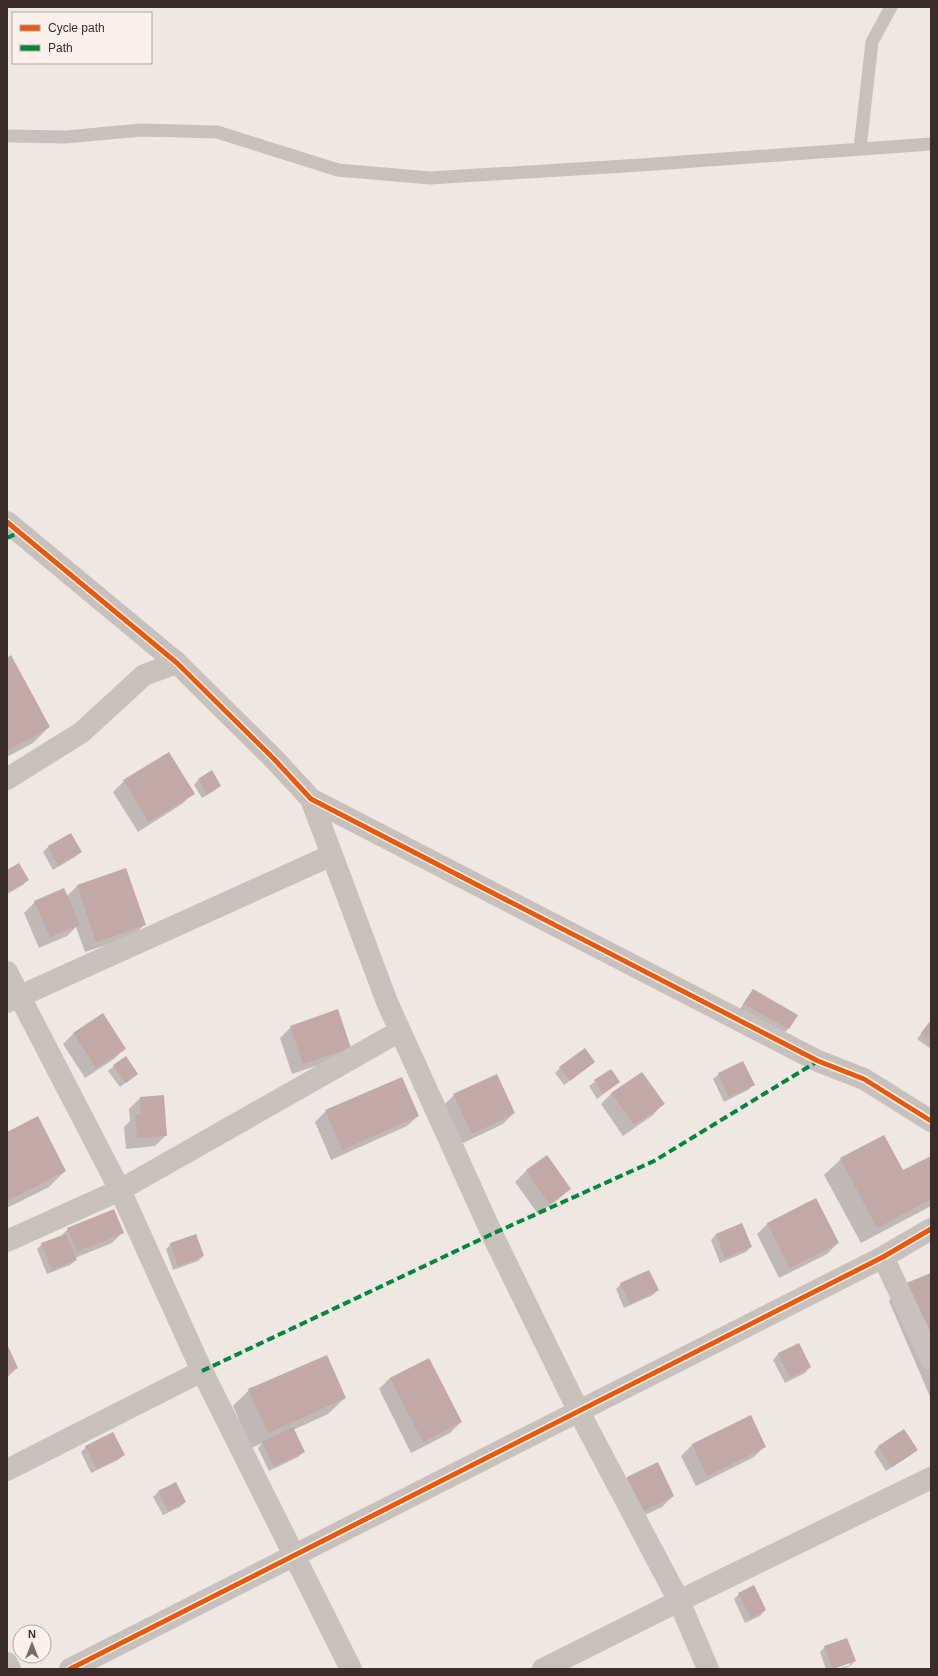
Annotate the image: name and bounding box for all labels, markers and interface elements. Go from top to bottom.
legend [12,12,152,64]
text: Cycle path [48,21,105,35]
text: Path [48,41,73,55]
north arrow [12,1624,52,1664]
text: N [28,1628,36,1640]

